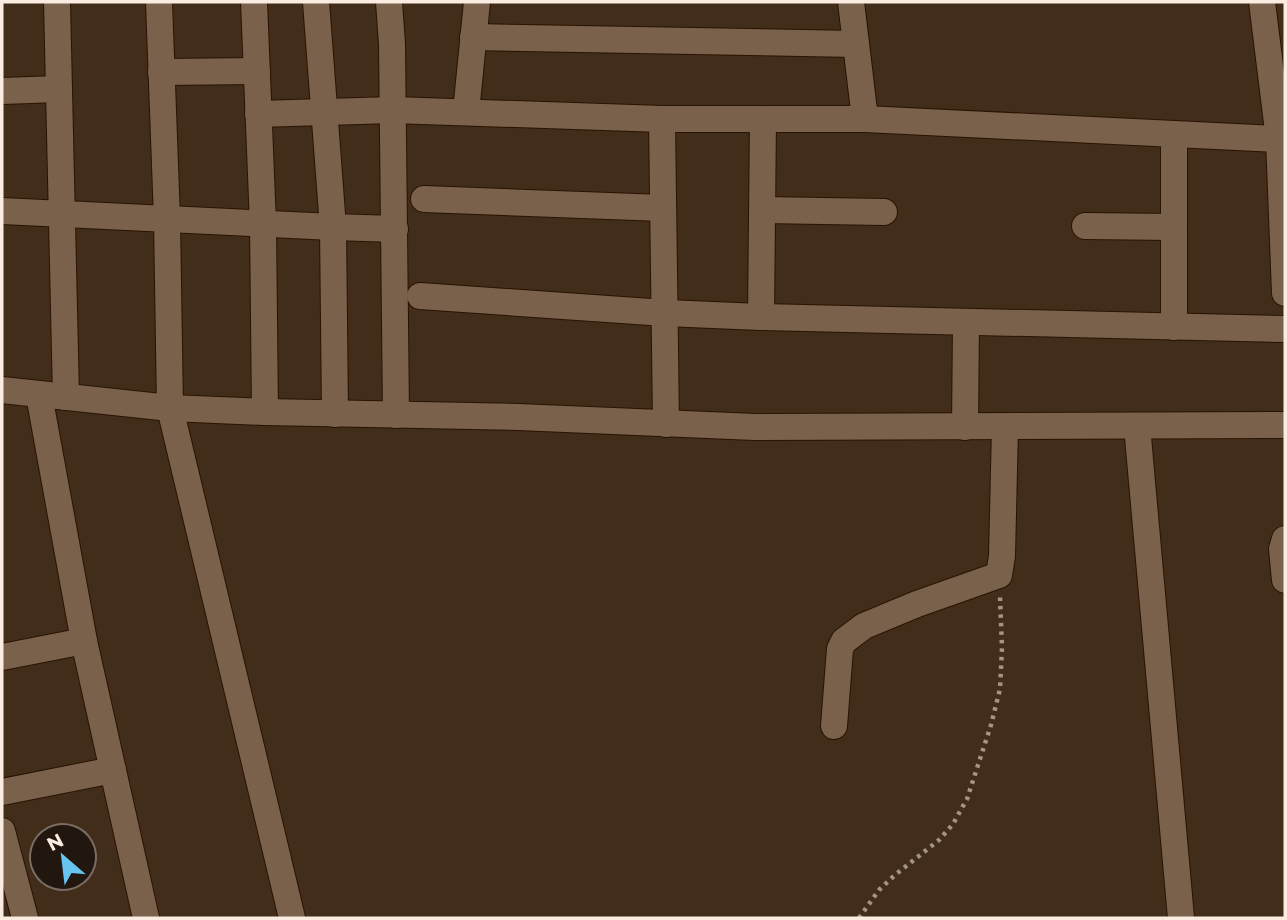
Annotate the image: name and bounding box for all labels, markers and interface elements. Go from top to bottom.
north arrow [28,822,98,892]
text: N [43,829,67,856]

